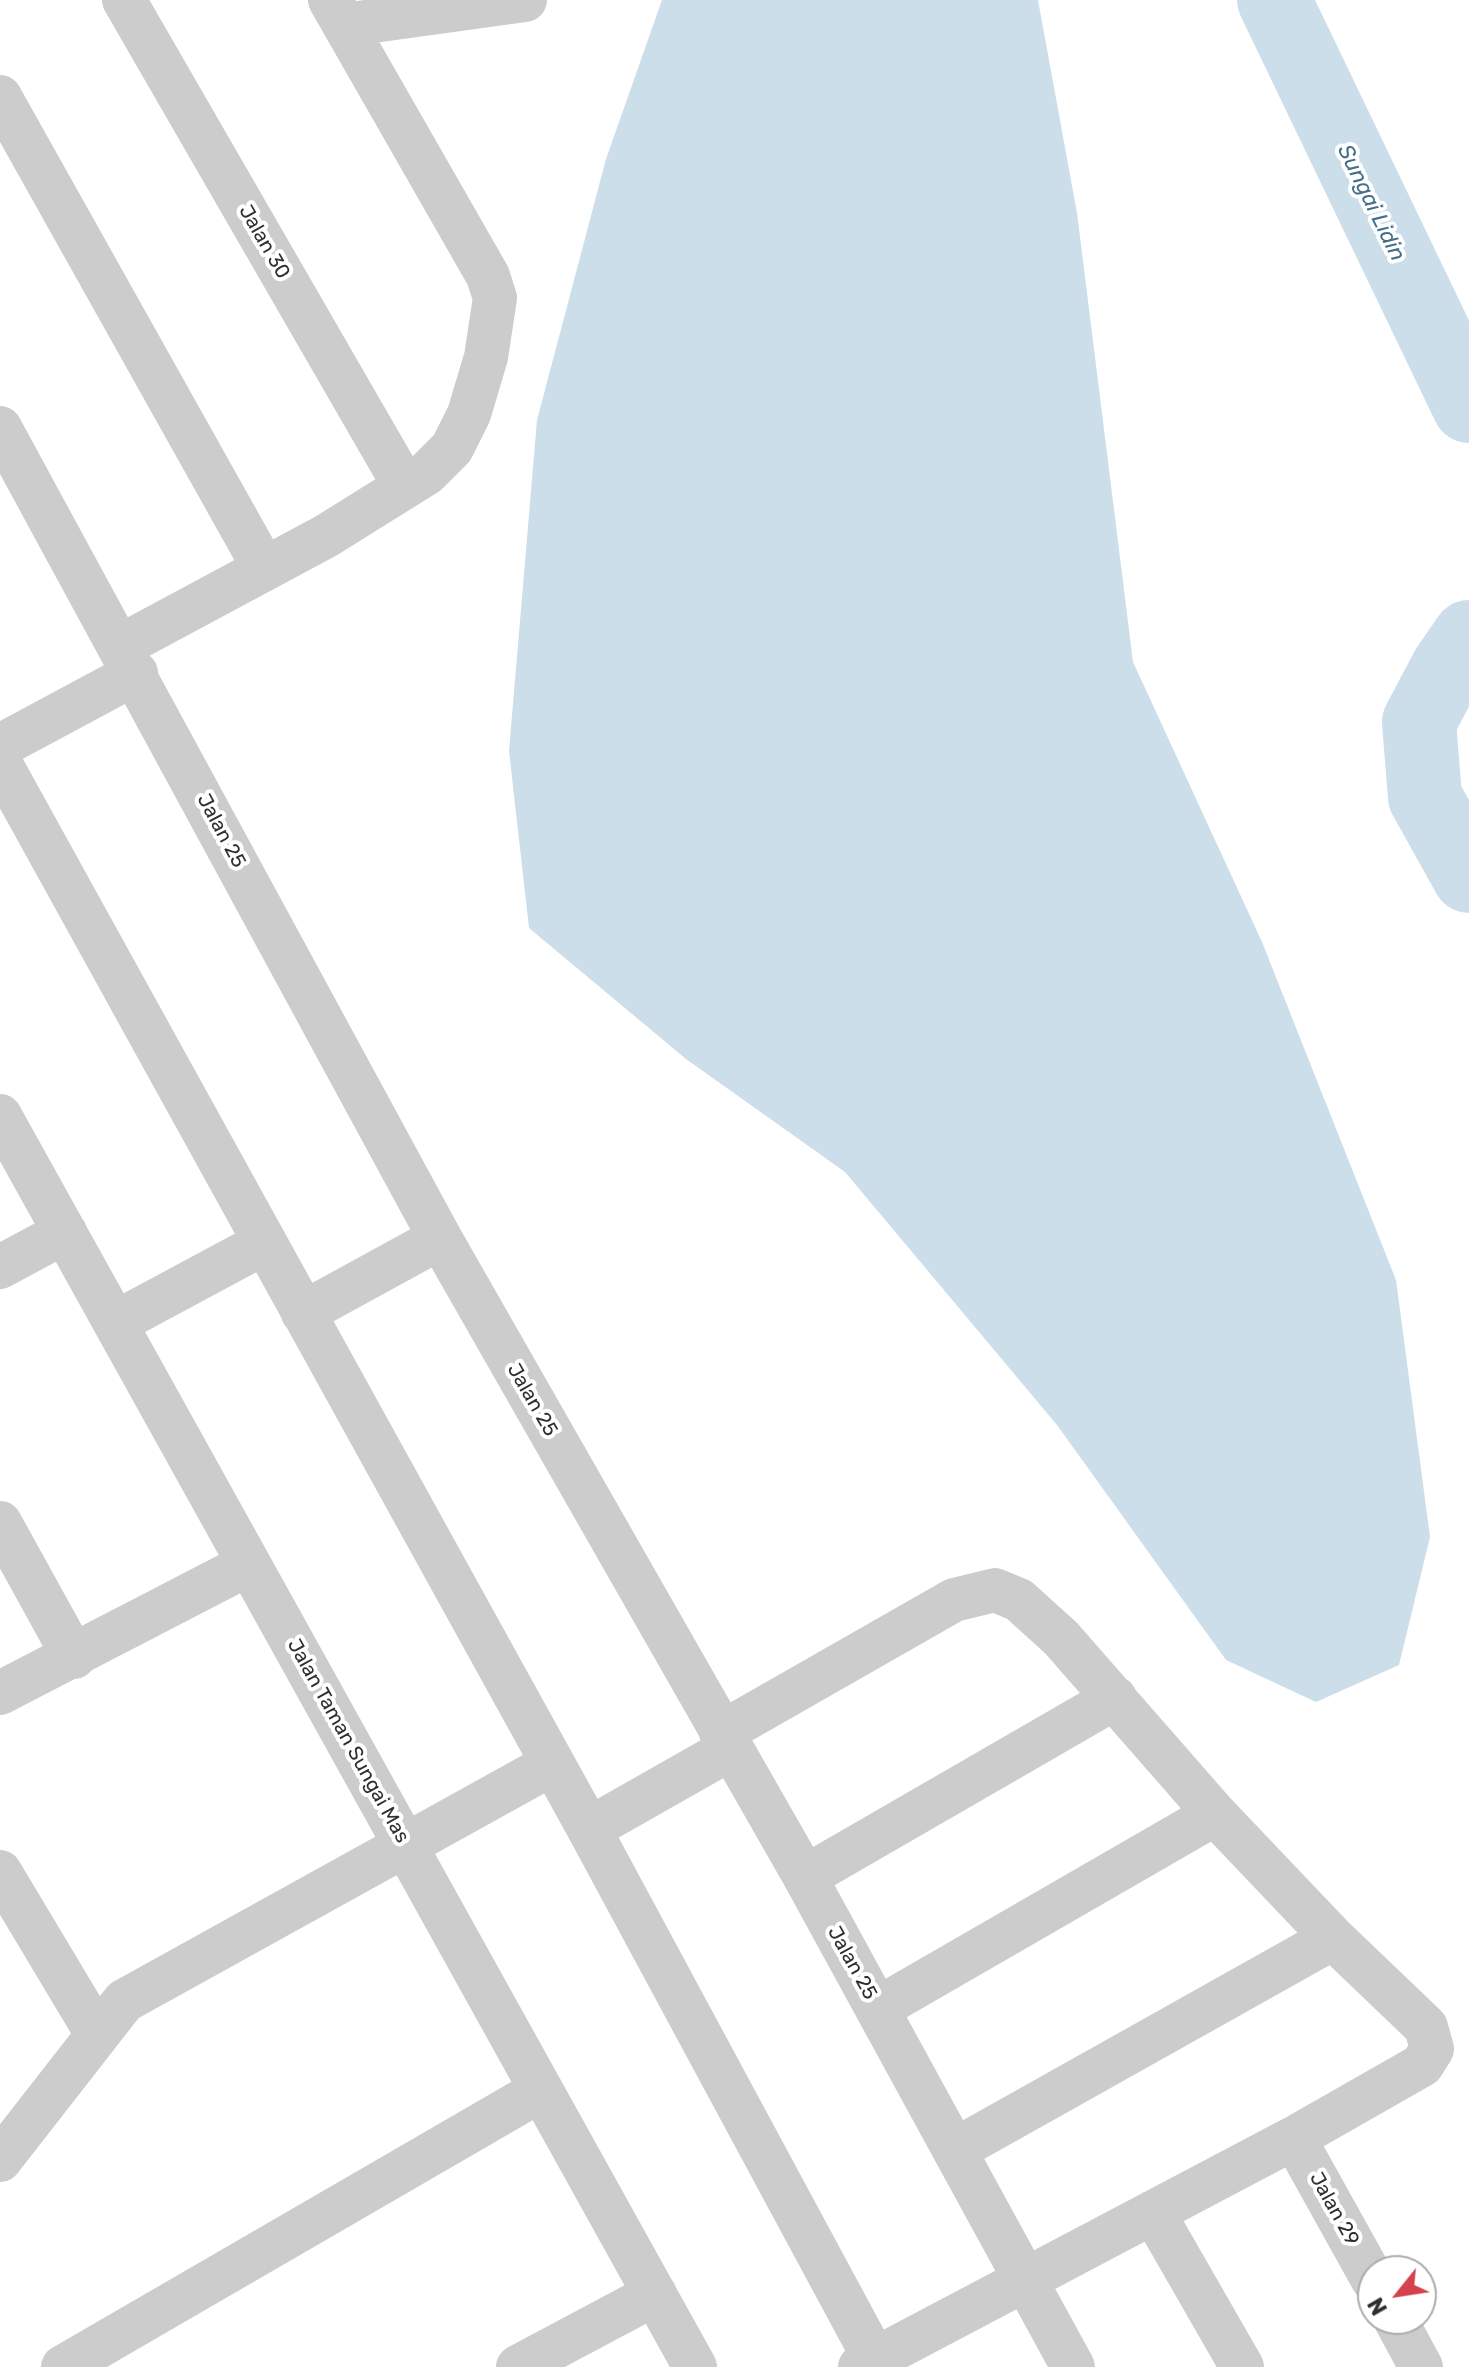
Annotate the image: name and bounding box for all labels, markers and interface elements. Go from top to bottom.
water label: Sungai Lidin [1331,140,1411,266]
street label: Jalan 30 [233,201,295,283]
street label: Jalan 25 [192,790,250,872]
street label: Jalan 25 [502,1359,562,1441]
street label: Jalan Taman Sungai Mas [282,1635,414,1847]
street label: Jalan 25 [822,1922,882,2004]
street label: Jalan 29 [1304,2168,1364,2250]
north arrow [1357,2255,1437,2335]
text: N [1362,2293,1393,2320]

